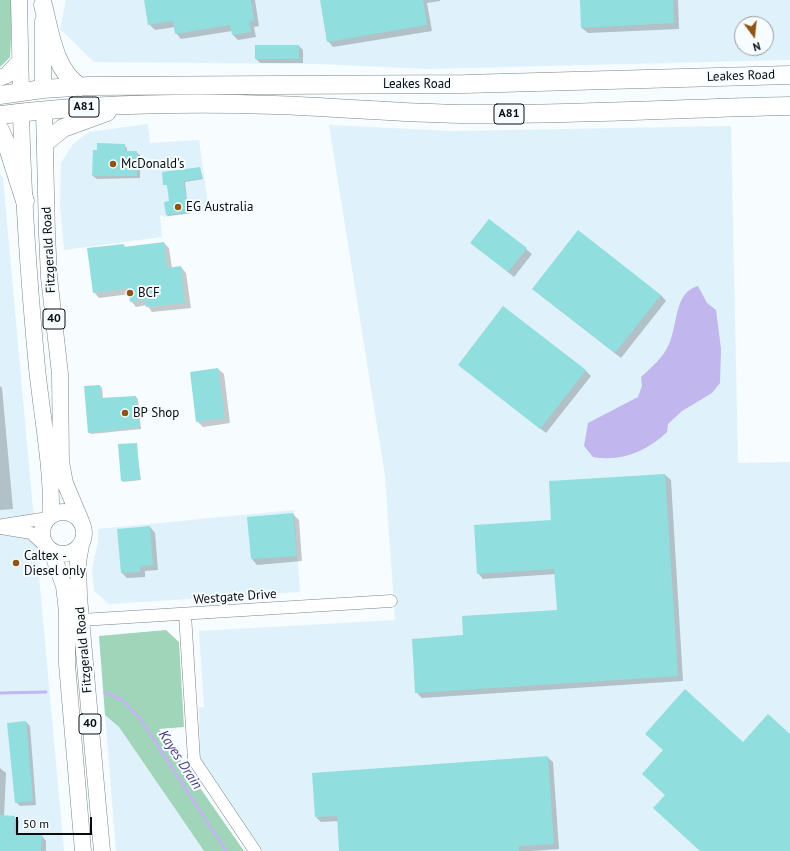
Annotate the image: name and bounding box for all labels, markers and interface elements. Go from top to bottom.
north arrow [734,16,774,56]
text: N [752,39,762,54]
street label: Leakes Road [707,67,775,85]
street label: Leakes Road [383,76,451,92]
road number: A81 [69,97,99,117]
road number: A81 [494,104,524,124]
place label: McDonald's [121,156,184,172]
marker: McDonald's [108,159,118,169]
place label: EG Australia [186,199,253,215]
marker: EG Australia [173,202,183,212]
street label: Fitzgerald Road [39,206,59,294]
place label: BCF [138,285,160,301]
marker: BCF [125,288,135,298]
road number: 40 [43,309,65,329]
place label: BP Shop [133,405,179,421]
marker: BP Shop [120,408,130,418]
place label: Caltex - Diesel only [24,548,86,579]
marker: Caltex - Diesel only [11,558,21,568]
street label: Westgate Drive [193,586,277,608]
street label: Fitzgerald Road [72,606,96,694]
road number: 40 [79,714,101,734]
water label: Kayes Drain [155,727,205,793]
scale bar [18,809,94,835]
text: 50 m [23,816,49,831]

